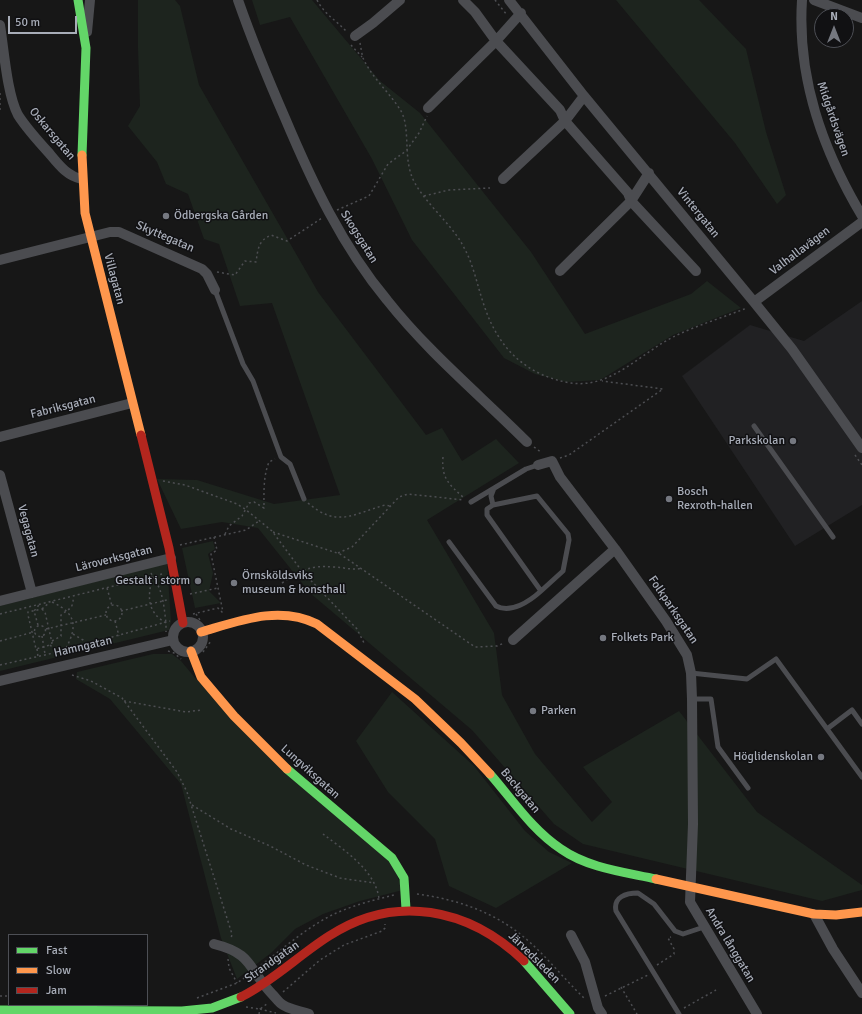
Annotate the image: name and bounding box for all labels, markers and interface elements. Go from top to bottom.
scale bar [10,8,79,34]
north arrow [814,8,854,48]
text: N [830,10,838,23]
text: 50 m [15,15,40,30]
street label: Midgårdsvägen [813,80,853,158]
street label: Oskarsgatan [26,105,78,163]
street label: Vintergatan [673,185,723,241]
street label: Skogsgatan [337,208,381,266]
place label: Ödbergska Gården [174,209,268,223]
marker: Ödbergska Gården [161,211,171,221]
street label: Skyttegatan [134,218,196,256]
street label: Valhallavägen [767,224,833,278]
street label: Villagatan [100,252,128,306]
street label: Fabriksgatan [29,392,97,422]
place label: Parkskolan [728,434,785,448]
marker: Parkskolan [788,436,798,446]
place label: Bosch Rexroth-hallen [677,485,753,513]
marker: Bosch Rexroth-hallen [664,494,674,504]
street label: Vegagatan [14,503,42,559]
street label: Läroverksgatan [74,543,154,575]
place label: Örnsköldsviks museum & konsthall [242,569,346,597]
street label: Folkparksgatan [645,573,701,647]
place label: Gestalt i storm [115,574,190,588]
marker: Gestalt i storm [193,576,203,586]
marker: Örnsköldsviks museum & konsthall [229,578,239,588]
place label: Folkets Park [611,631,674,645]
street label: Hamngatan [52,633,114,661]
marker: Folkets Park [598,633,608,643]
place label: Parken [541,704,576,718]
marker: Parken [528,706,538,716]
street label: Lungviksgatan [278,742,342,802]
place label: Höglidenskolan [733,750,813,764]
marker: Höglidenskolan [816,752,826,762]
street label: Backgatan [497,766,543,816]
street label: Andra långgatan [702,905,758,985]
street label: Järvedsleden [505,929,563,987]
legend [8,934,148,1006]
street label: Strandgatan [242,938,302,986]
text: Fast [46,943,67,958]
text: Slow [46,963,71,978]
text: Jam [46,983,67,998]

